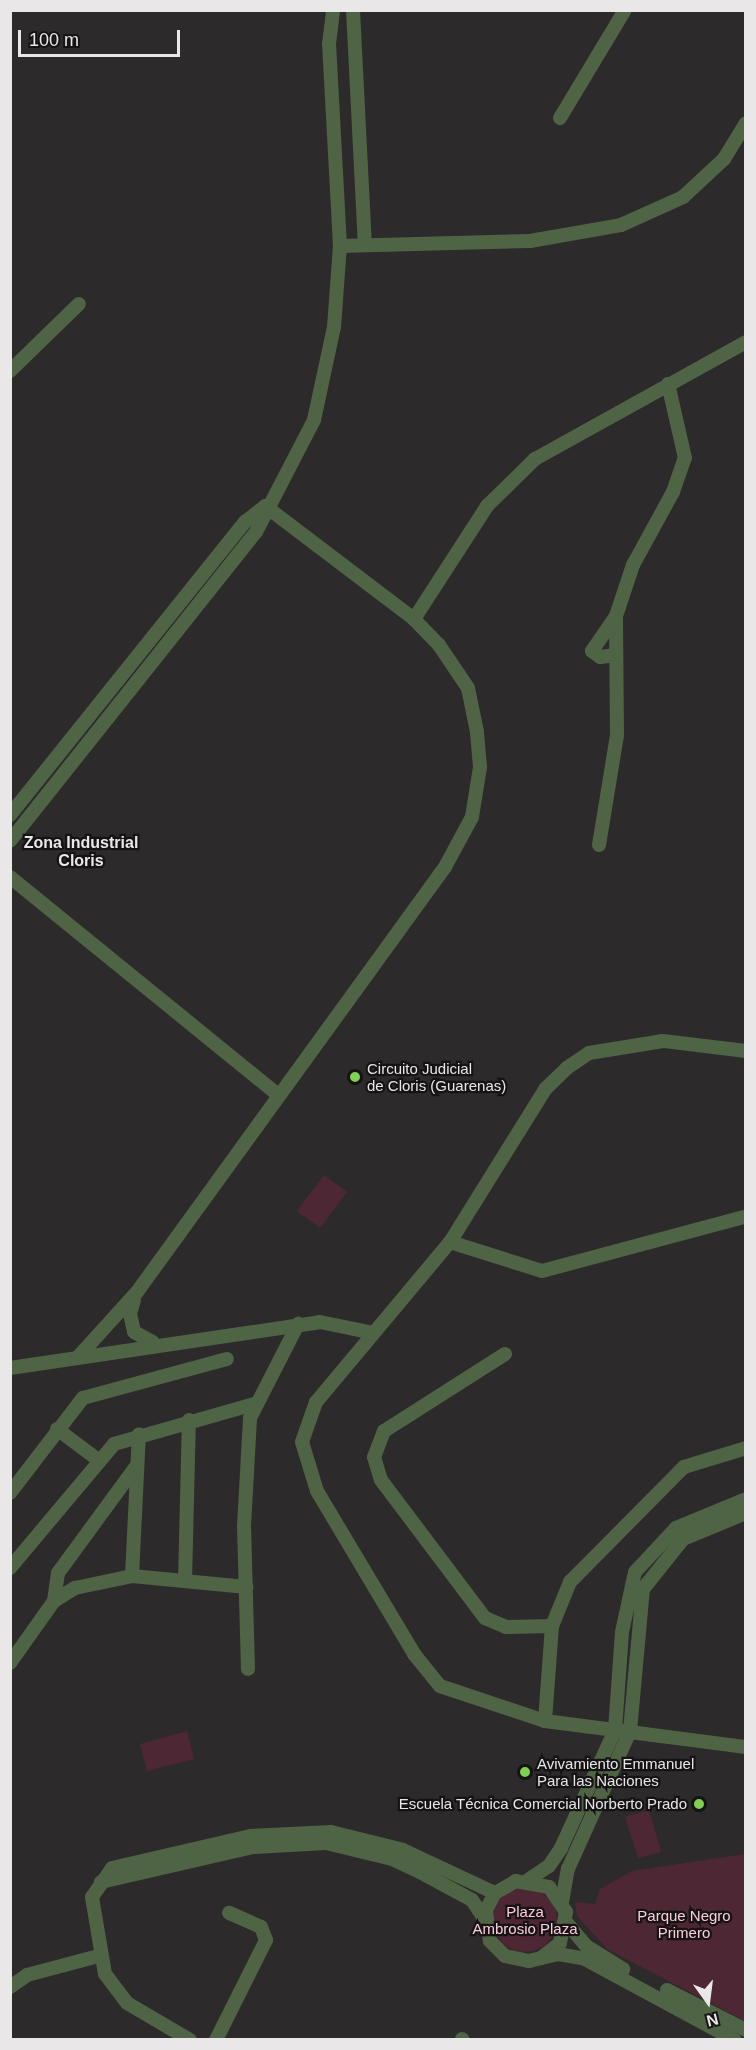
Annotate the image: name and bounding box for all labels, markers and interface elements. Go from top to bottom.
scale bar [21,18,183,56]
text: 100 m [29,30,79,50]
district label: Zona Industrial Cloris [24,833,138,871]
place label: Circuito Judicial de Cloris (Guarenas) [367,1059,506,1094]
marker: Circuito Judicial de Cloris (Guarenas) [348,1070,362,1084]
place label: Avivamiento Emmanuel Para las Naciones [537,1754,694,1789]
marker: Avivamiento Emmanuel Para las Naciones [518,1765,532,1779]
place label: Escuela Técnica Comercial Norberto Prado [399,1795,687,1813]
marker: Escuela Técnica Comercial Norberto Prado [692,1797,706,1811]
park label: Plaza Ambrosio Plaza [472,1902,578,1937]
park label: Parque Negro Primero [637,1906,731,1941]
north arrow [678,1972,738,2032]
text: N [705,2010,720,2030]

